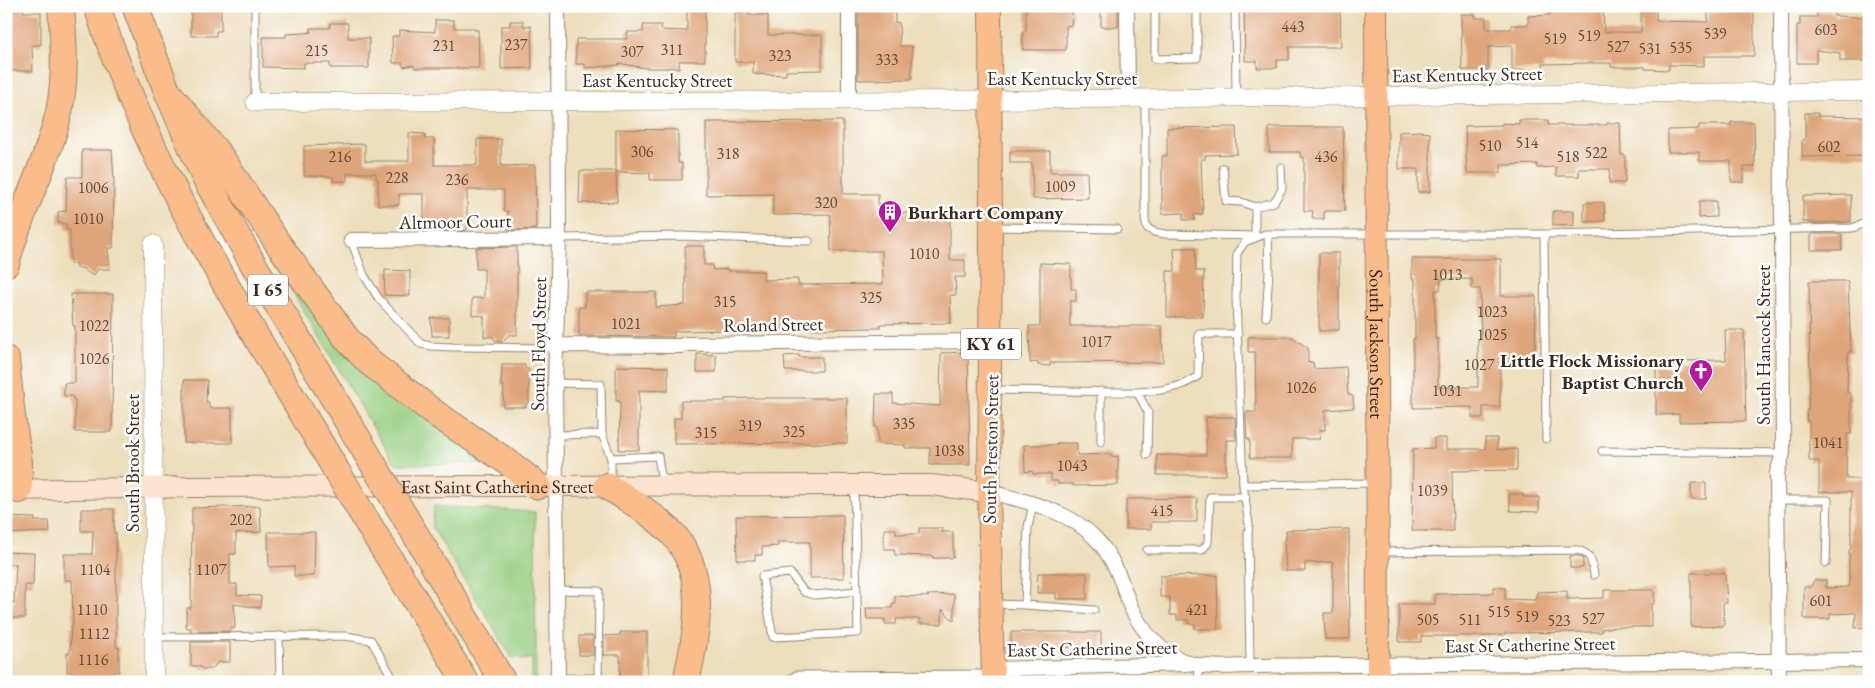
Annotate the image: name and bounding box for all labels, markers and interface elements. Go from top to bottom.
house number: 443 [1281,16,1305,37]
house number: 603 [1814,19,1838,40]
house number: 539 [1703,23,1727,44]
house number: 519 [1577,25,1601,46]
house number: 519 [1543,28,1567,49]
house number: 237 [504,34,528,55]
house number: 231 [432,35,456,56]
house number: 527 [1606,36,1630,57]
house number: 535 [1669,37,1693,58]
house number: 531 [1638,38,1662,59]
house number: 311 [660,39,684,60]
house number: 215 [305,40,329,61]
house number: 307 [620,41,644,62]
house number: 323 [768,45,792,66]
house number: 333 [875,49,899,70]
street label: East Kentucky Street [1391,61,1543,88]
street label: East Kentucky Street [987,66,1137,91]
street label: East Kentucky Street [582,68,732,93]
house number: 514 [1515,132,1539,153]
house number: 510 [1478,135,1502,156]
house number: 602 [1817,136,1841,157]
house number: 306 [630,141,654,162]
house number: 522 [1584,142,1608,163]
house number: 318 [716,143,740,164]
house number: 216 [328,146,352,167]
house number: 436 [1314,146,1338,167]
house number: 518 [1556,146,1580,167]
house number: 228 [385,167,409,188]
house number: 236 [445,169,469,190]
house number: 1009 [1045,176,1076,197]
house number: 1006 [78,177,109,198]
house number: 320 [814,192,838,213]
building icon: Burkhart Company [877,199,903,233]
place label: Burkhart Company [908,200,1064,225]
house number: 1010 [73,208,104,229]
street label: Altmoor Court [397,208,512,235]
house number: 1010 [909,243,940,264]
house number: 1013 [1432,264,1463,285]
street label: South Hancock Street [1751,265,1776,425]
street label: South Jackson Street [1364,269,1389,419]
road number: I 65 [248,274,288,306]
street label: South Floyd Street [525,277,552,411]
house number: 325 [859,287,883,308]
house number: 315 [713,291,737,312]
house number: 1023 [1477,301,1508,322]
street label: Roland Street [723,311,823,338]
house number: 1021 [611,313,641,334]
house number: 1022 [79,315,110,336]
house number: 1025 [1477,324,1507,345]
road number: KY 61 [961,328,1021,359]
house number: 1017 [1081,331,1112,352]
house number: 1026 [79,348,110,369]
place label: Little Flock Missionary Baptist Church [1500,348,1685,395]
house number: 1027 [1464,354,1495,375]
church icon: Little Flock Missionary Baptist Church [1688,358,1714,392]
street label: South Preston Street [977,374,1004,524]
house number: 1026 [1286,377,1317,398]
house number: 1031 [1432,380,1462,401]
street label: South Brook Street [120,394,145,532]
house number: 335 [892,413,916,434]
house number: 319 [738,415,762,436]
house number: 325 [782,421,806,442]
house number: 315 [694,422,718,443]
house number: 1041 [1813,432,1843,453]
house number: 1038 [934,440,965,461]
house number: 1043 [1057,455,1088,476]
street label: East Saint Catherine Street [400,474,594,499]
house number: 1039 [1417,480,1448,501]
house number: 415 [1150,500,1174,521]
house number: 202 [229,509,253,530]
house number: 1104 [80,559,111,580]
house number: 1107 [196,559,227,580]
house number: 601 [1809,590,1833,611]
house number: 1110 [77,599,108,620]
house number: 421 [1185,599,1209,620]
house number: 515 [1487,601,1511,622]
house number: 519 [1515,606,1539,627]
house number: 527 [1581,608,1605,629]
house number: 505 [1416,609,1440,630]
house number: 511 [1458,609,1482,630]
house number: 523 [1547,610,1571,631]
house number: 1112 [79,623,110,644]
street label: East St Catherine Street [1445,631,1616,658]
street label: East St Catherine Street [1007,635,1178,662]
house number: 1116 [78,649,109,670]

